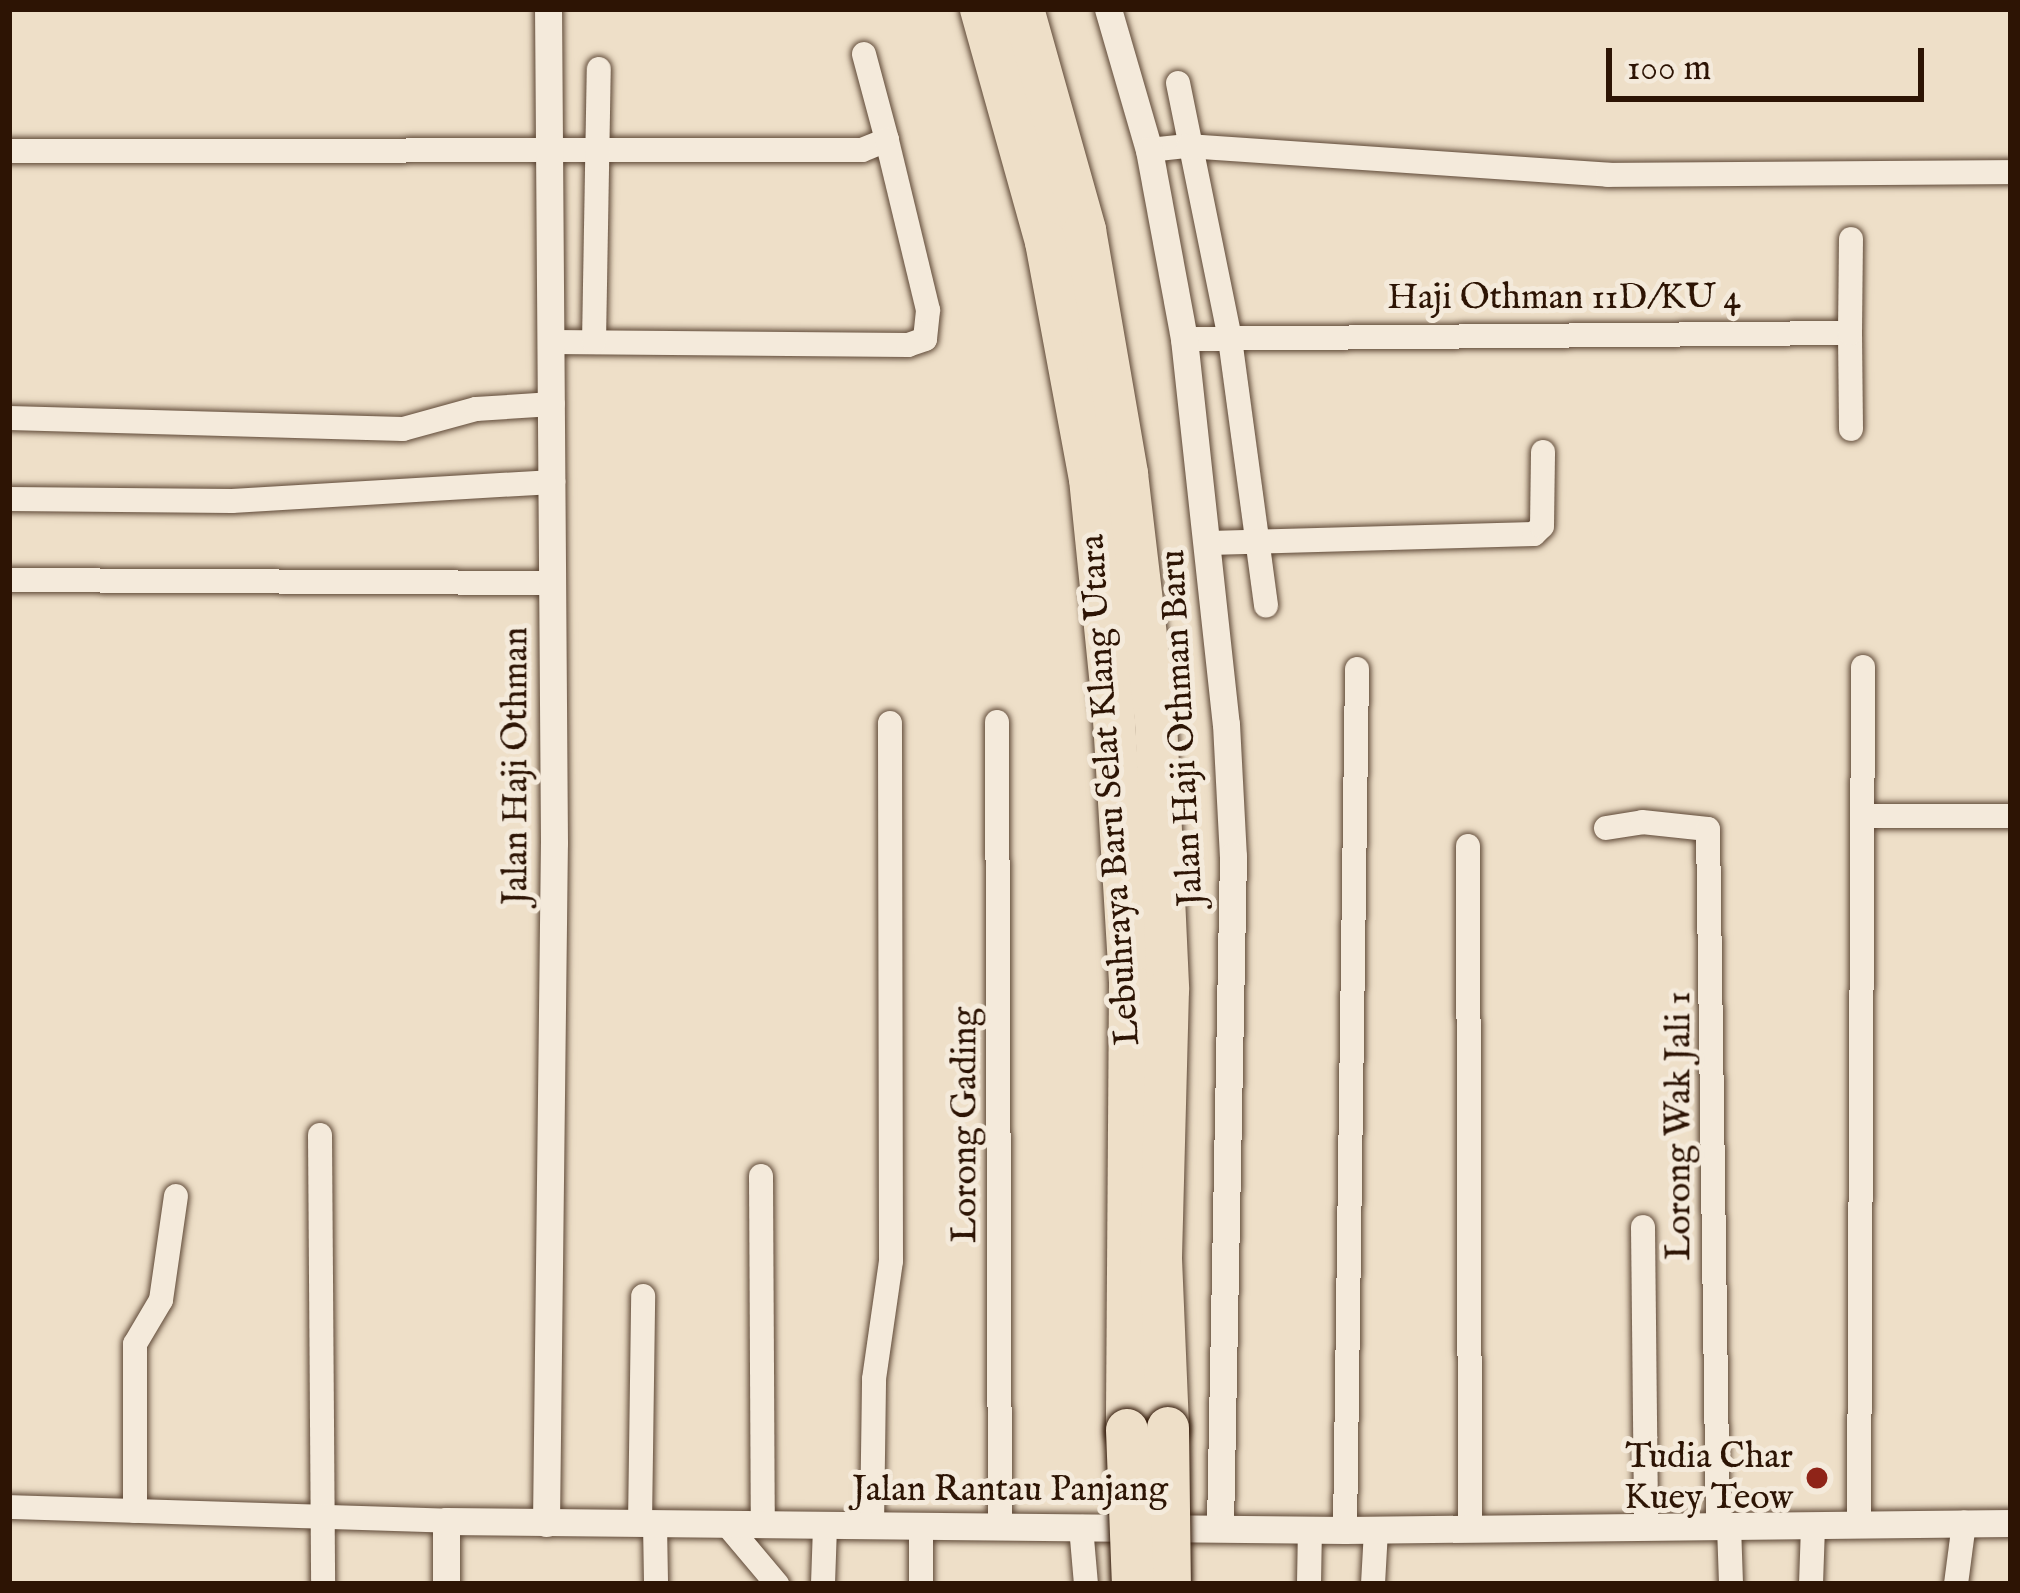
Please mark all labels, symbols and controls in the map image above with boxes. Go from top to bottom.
scale bar [1612,24,1930,98]
text: 100 m [1627,46,1711,92]
street label: Haji Othman 11D/KU 4 [1387,277,1741,321]
street label: Lebuhraya Baru Selat Klang Utara [1072,533,1150,1047]
street label: Jalan Haji Othman Baru [1152,548,1214,908]
street label: Jalan Haji Othman [495,627,539,905]
street label: Lorong Wak Jali 1 [1658,991,1702,1261]
street label: Lorong Gading [944,1007,988,1243]
place label: Tudia Char Kuey Teow [1624,1435,1793,1520]
marker: Tudia Char Kuey Teow [1804,1465,1830,1491]
street label: Jalan Rantau Panjang [852,1469,1168,1513]

